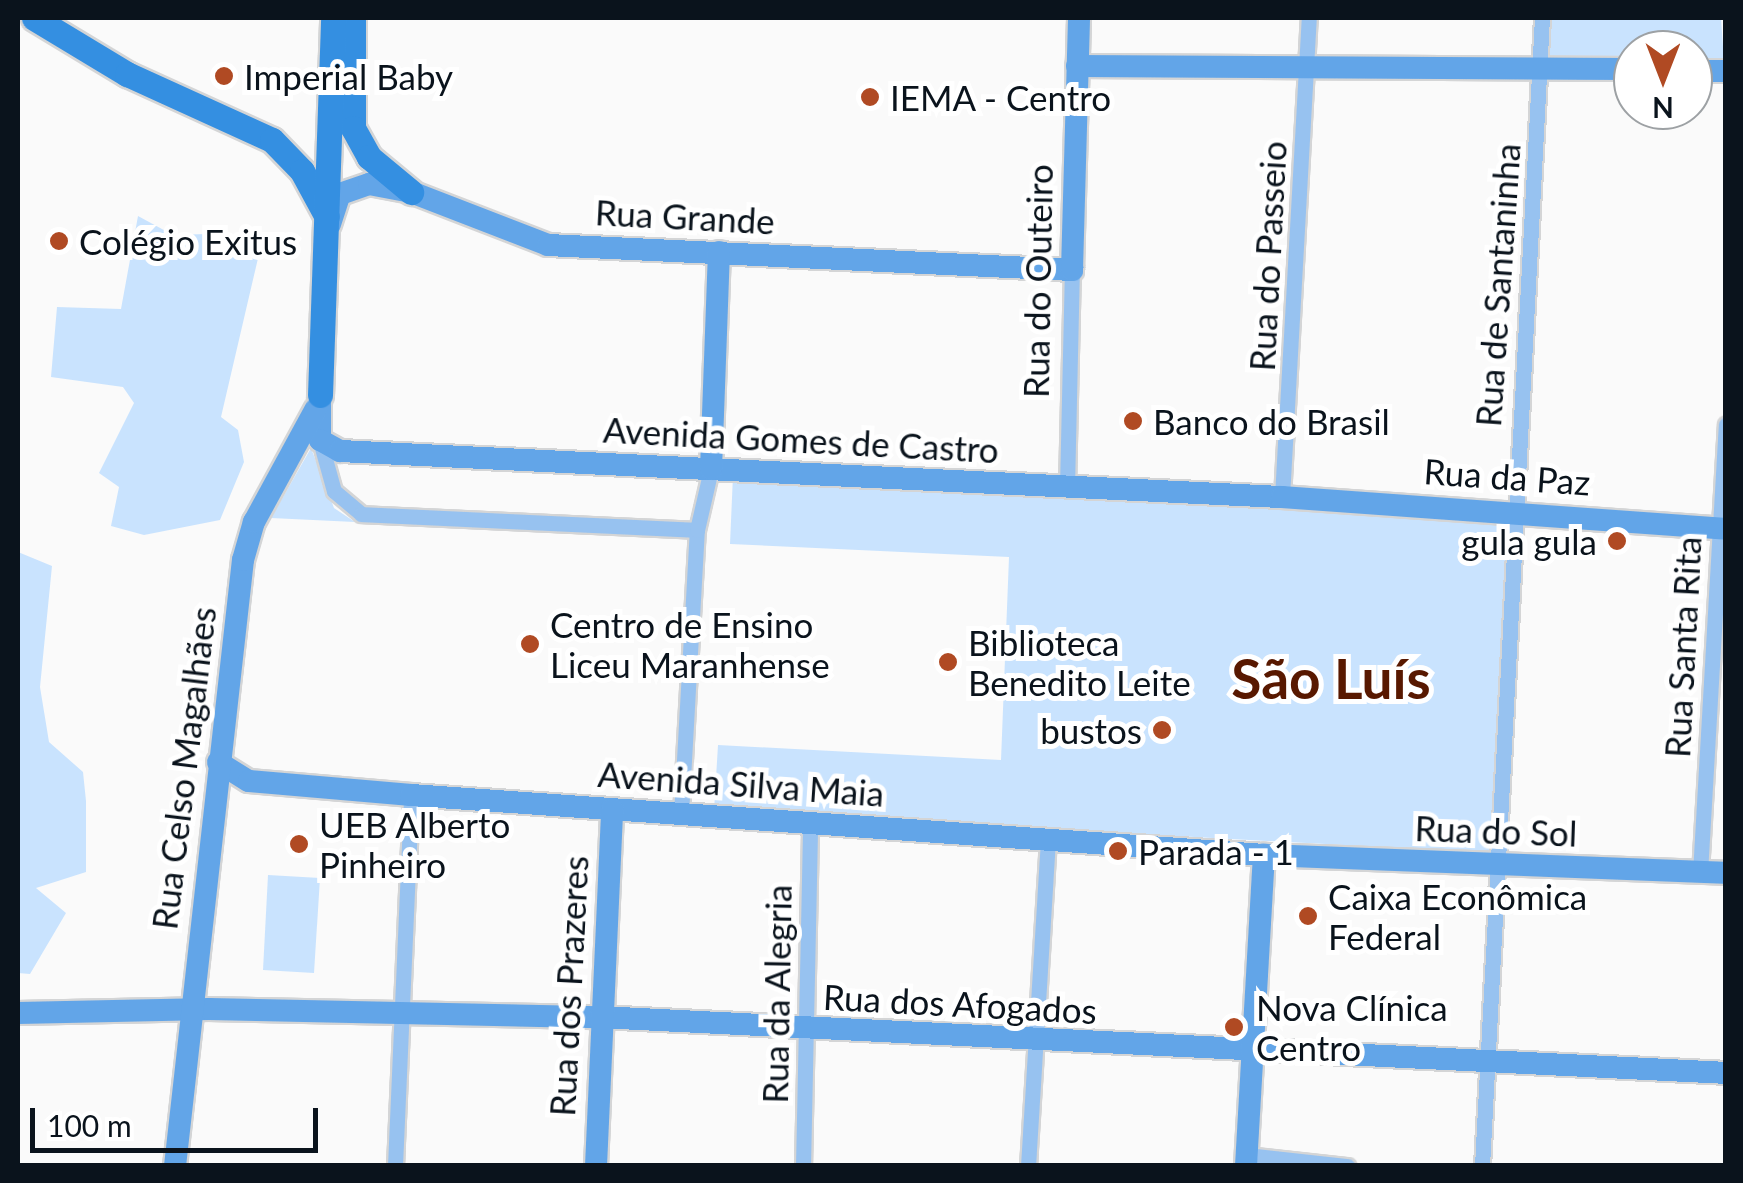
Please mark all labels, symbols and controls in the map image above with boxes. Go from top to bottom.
north arrow [1613,30,1713,130]
place label: Imperial Baby [244,55,453,97]
marker: Imperial Baby [213,65,235,87]
place label: IEMA - Centro [890,76,1112,118]
marker: IEMA - Centro [859,86,881,108]
text: N [1652,91,1674,125]
street label: Rua do Passeio [1240,140,1294,372]
street label: Rua de Santaninha [1466,142,1528,428]
street label: Rua do Outeiro [1014,164,1060,398]
street label: Rua Grande [594,190,776,242]
place label: Colégio Exitus [79,220,297,262]
marker: Colégio Exitus [48,230,70,252]
place label: Banco do Brasil [1153,400,1390,442]
street label: Avenida Gomes de Castro [602,408,1000,470]
marker: Banco do Brasil [1122,410,1144,432]
street label: Rua da Paz [1422,449,1592,503]
place label: gula gula [1461,520,1597,562]
marker: gula gula [1606,530,1628,552]
street label: Rua Santa Rita [1655,535,1709,759]
place label: Centro de Ensino Liceu Maranhense [550,603,830,685]
street label: Rua Celso Magalhães [142,604,224,932]
place label: Biblioteca Benedito Leite [968,621,1191,703]
marker: Centro de Ensino Liceu Maranhense [519,633,541,655]
district label: São Luís [1231,646,1431,712]
marker: Biblioteca Benedito Leite [937,651,959,673]
place label: bustos [1040,709,1142,751]
marker: bustos [1151,719,1173,741]
street label: Avenida Silva Maia [596,752,886,814]
place label: UEB Alberto Pinheiro [319,803,512,885]
street label: Rua do Sol [1414,806,1578,854]
place label: Parada - 1 [1138,830,1294,872]
marker: UEB Alberto Pinheiro [288,833,310,855]
marker: Parada - 1 [1107,840,1129,862]
street label: Rua dos Prazeres [540,855,596,1117]
place label: Caixa Econômica Federal [1328,875,1587,957]
street label: Rua da Alegria [753,884,799,1104]
marker: Caixa Econômica Federal [1297,905,1319,927]
street label: Rua dos Afogados [821,975,1099,1031]
place label: Nova Clínica Centro [1256,986,1448,1068]
marker: Nova Clínica Centro [1221,1014,1247,1040]
scale bar [35,1088,322,1150]
text: 100 m [47,1107,132,1143]

